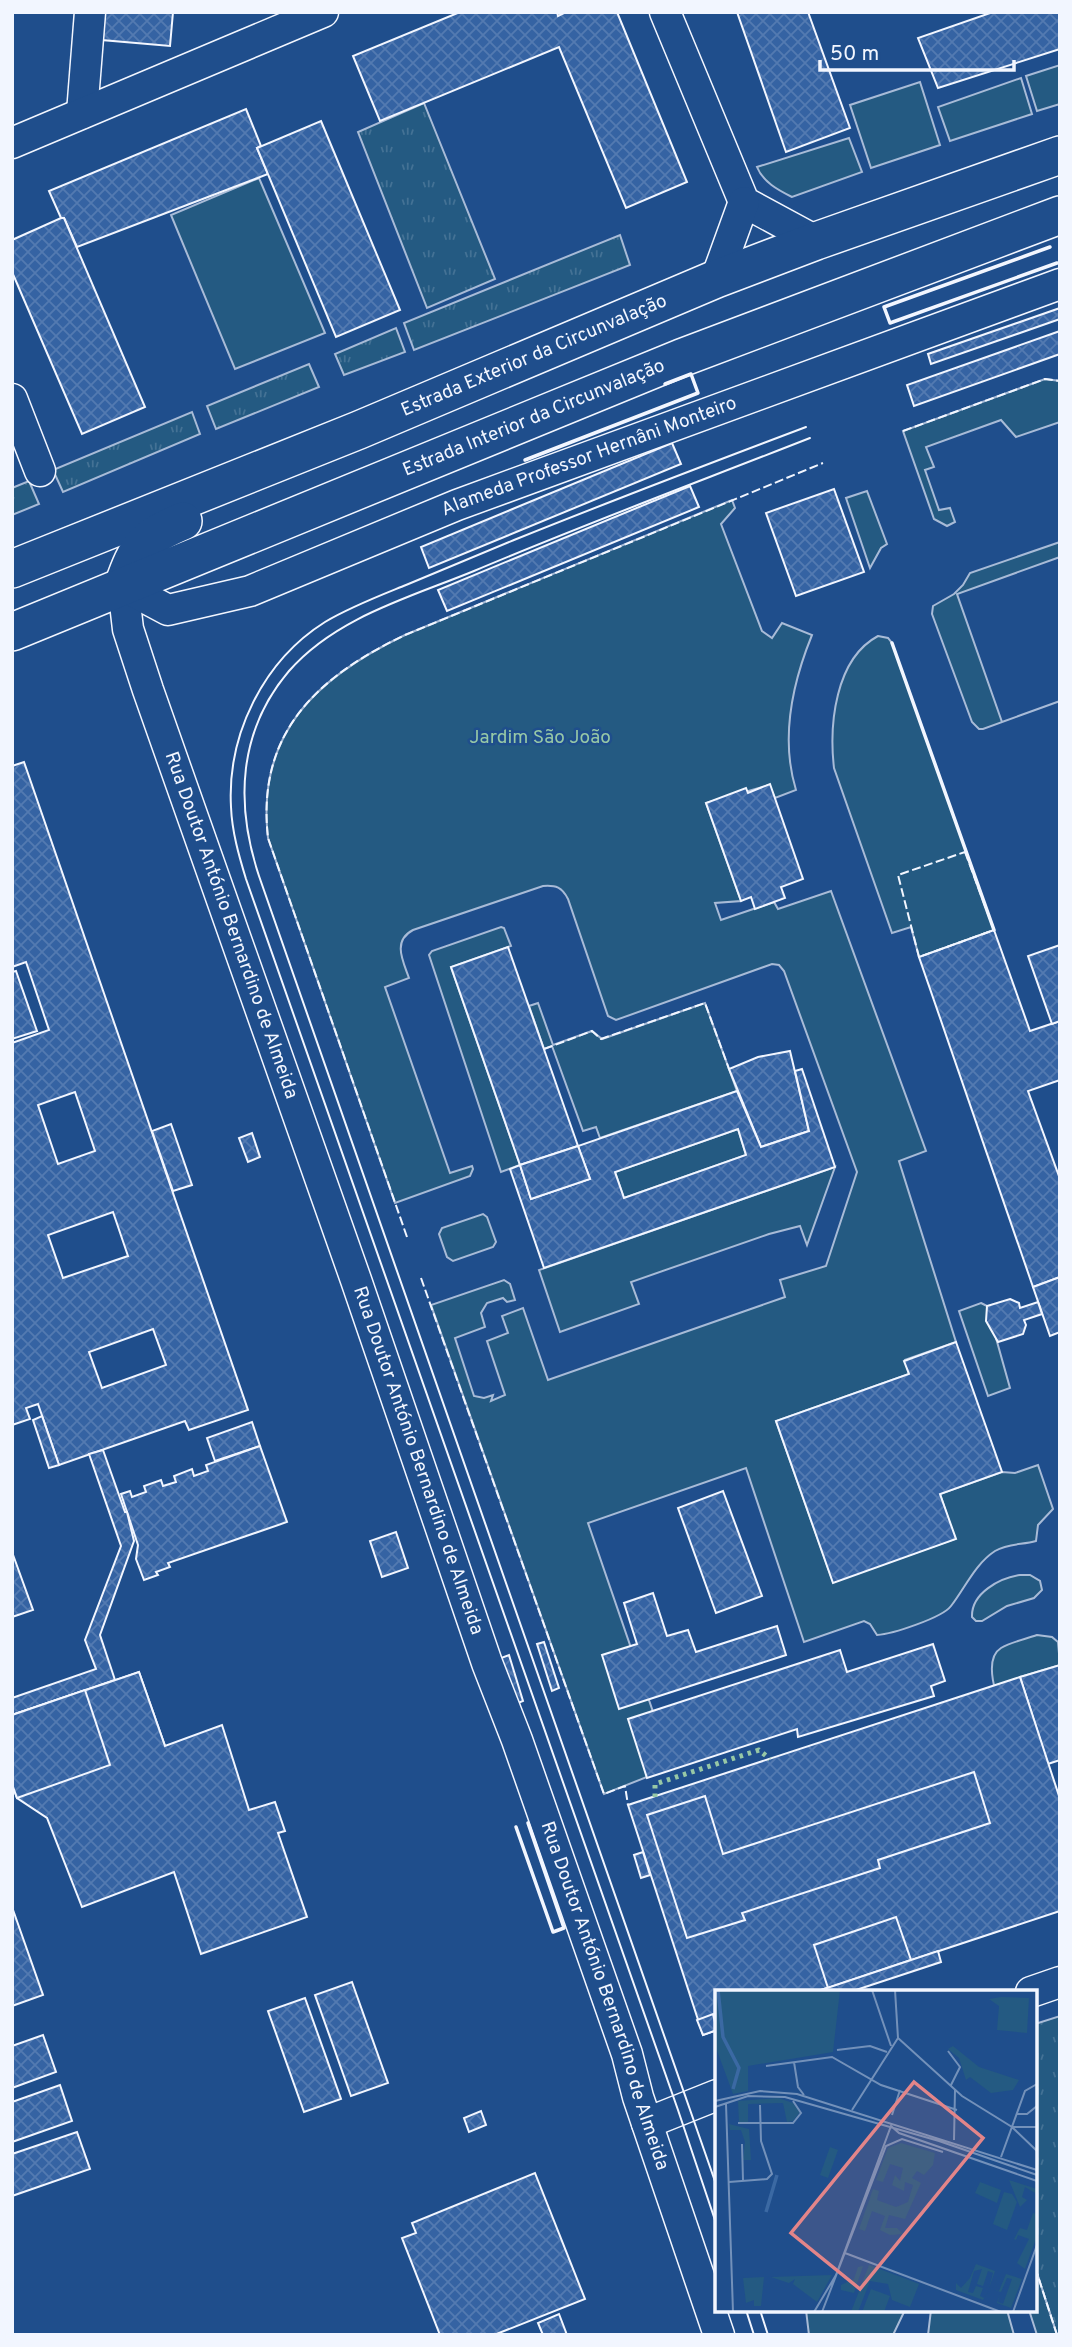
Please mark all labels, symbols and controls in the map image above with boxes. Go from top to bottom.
scale bar [820,28,1014,72]
text: 50 m [830,41,879,68]
street label: Estrada Exterior da Circunvalação [398,289,671,423]
street label: Estrada Interior da Circunvalação [399,354,668,483]
street label: Alameda Professor Hernâni Monteiro [438,391,740,522]
park label: Jardim São João [469,726,611,750]
street label: Rua Doutor António Bernardino de Almeida [159,748,303,1102]
street label: Rua Doutor António Bernardino de Almeida [347,1283,488,1638]
street label: Rua Doutor António Bernardino de Almeida [535,1818,674,2173]
inset map [715,1990,1037,2312]

